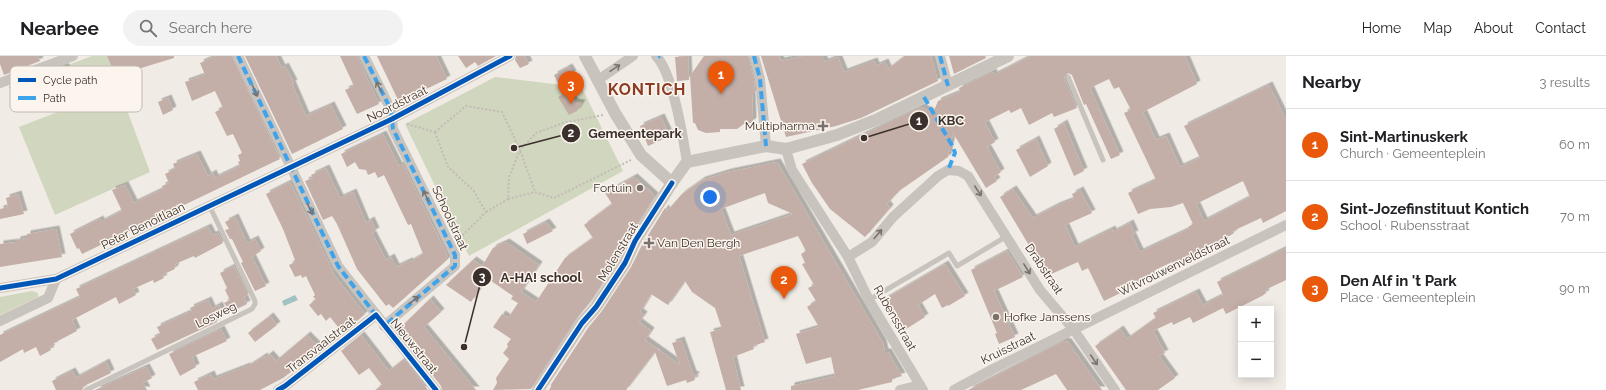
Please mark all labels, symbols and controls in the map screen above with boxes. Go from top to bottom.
search box [123,10,403,46]
text: Nearbee [20,17,99,39]
icon: search [137,17,159,39]
text: Search here [169,19,252,37]
text: Home [1362,20,1401,36]
text: Map [1423,20,1452,36]
text: About [1474,20,1513,36]
text: Contact [1535,20,1586,36]
pin: 1 [708,61,734,94]
one-way arrow [609,64,620,72]
legend [10,66,142,112]
pin: 3 [558,71,584,104]
text: Nearby [1302,72,1361,92]
text: Cycle path [43,74,97,87]
text: 3 results [1540,75,1590,90]
district label: KONTICH [608,80,686,99]
one-way arrow [375,81,382,93]
street label: Noordstraat [364,83,430,125]
one-way arrow [252,85,259,97]
text: Path [43,92,66,105]
callout: KBC [909,108,972,133]
text: KBC [938,113,964,128]
text: 1 [916,114,922,128]
place label: Multipharma [745,119,815,133]
callout: Gemeentepark [561,121,690,146]
marker: Multipharma [818,121,828,131]
text: 2 [568,126,575,140]
text: Gemeentepark [588,126,682,141]
text: Sint-Martinuskerk [1340,128,1468,146]
text: 1 [1312,137,1318,152]
text: 60 m [1559,137,1590,152]
text: Church · Gemeenteplein [1340,146,1486,161]
place label: Fortuin [593,181,632,195]
marker: Fortuin [635,183,645,193]
street label: Schoolstraat [429,184,471,252]
one-way arrow [974,185,982,196]
your location [700,187,720,207]
one-way arrow [422,191,429,203]
street label: Peter Benoitlaan [99,200,187,252]
text: Sint-Jozefinstituut Kontich [1340,200,1529,218]
one-way arrow [307,203,314,215]
text: 2 [1311,209,1319,224]
text: 70 m [1560,209,1590,224]
text: School · Rubensstraat [1340,218,1470,233]
street label: Molenstraat [595,220,641,284]
one-way arrow [874,229,883,240]
street label: Witvrouwenveldstraat [1116,233,1232,299]
place label: Van Den Bergh [657,236,740,250]
marker: Van Den Bergh [644,238,654,248]
street label: Drabstraat [1022,241,1066,297]
one-way arrow [1024,263,1032,275]
callout: A-HA! school [472,265,589,290]
pin: 2 [771,266,797,299]
text: 3 [479,270,486,284]
text: A-HA! school [500,270,582,285]
text: Den Alf in 't Park [1340,272,1457,290]
text: 3 [1311,281,1319,296]
text: 90 m [1559,281,1590,296]
street label: Rubensstraat [871,283,919,353]
text: Place · Gemeenteplein [1340,290,1476,305]
one-way arrow [408,296,419,305]
street label: Losweg [193,299,239,331]
map controls [1238,306,1274,378]
button: + [1238,306,1274,342]
place label: Hofke Janssens [1004,310,1090,324]
marker: Hofke Janssens [991,312,1001,322]
street label: Transvaalstraat [284,314,358,376]
street label: Nieuwstraat [388,316,440,376]
street label: Kruisstraat [979,329,1037,367]
button: − [1238,342,1274,378]
one-way arrow [1091,354,1099,366]

